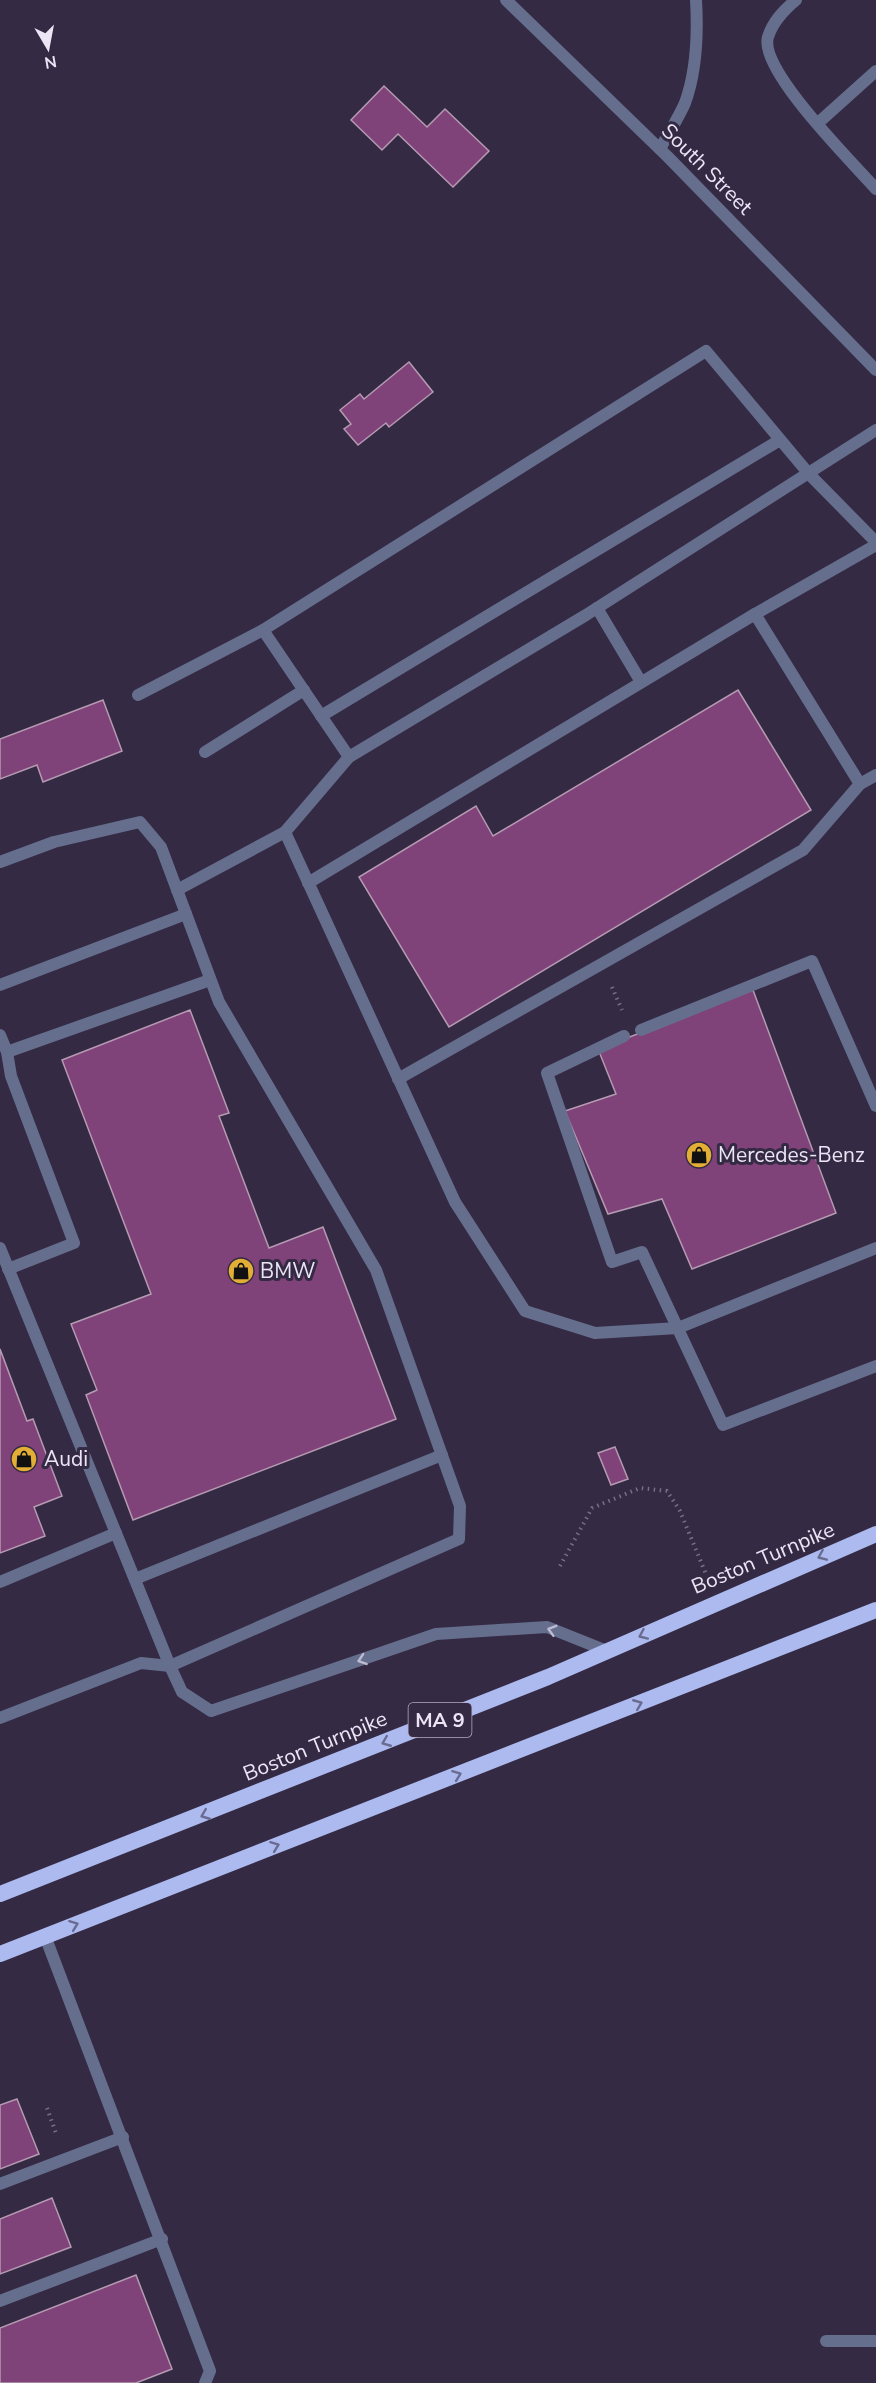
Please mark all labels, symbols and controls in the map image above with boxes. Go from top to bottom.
north arrow [18,18,78,78]
text: N [43,50,58,74]
street label: South Street [655,117,759,221]
shop icon: Mercedes-Benz [684,1140,714,1170]
place label: Mercedes-Benz [718,1141,865,1169]
shop icon: BMW [226,1256,256,1286]
place label: BMW [260,1257,315,1285]
shop icon: Audi [9,1444,39,1474]
place label: Audi [44,1445,88,1473]
street label: Boston Turnpike [687,1515,839,1601]
one-way arrow [817,1549,828,1561]
one-way arrow [547,1625,558,1637]
one-way arrow [639,1627,650,1639]
one-way arrow [357,1652,368,1665]
one-way arrow [633,1698,643,1711]
road number: MA 9 [408,1703,472,1737]
street label: Boston Turnpike [239,1704,391,1788]
one-way arrow [381,1735,392,1747]
one-way arrow [451,1770,462,1782]
one-way arrow [200,1808,211,1820]
one-way arrow [269,1841,280,1853]
one-way arrow [68,1919,79,1932]

